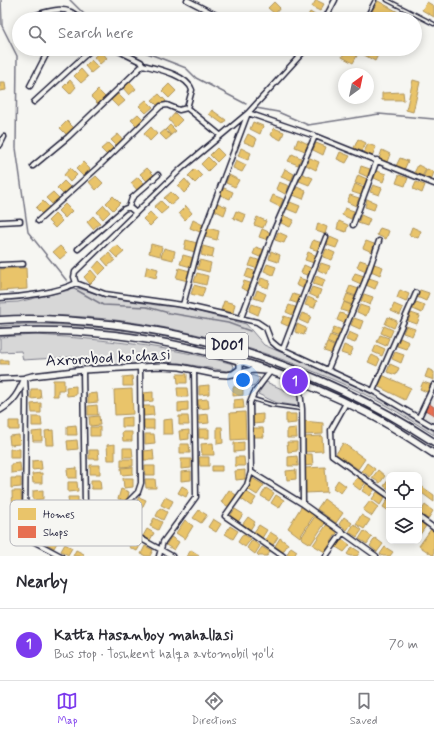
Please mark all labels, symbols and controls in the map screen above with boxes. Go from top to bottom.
search box [12,12,422,56]
icon: search [26,23,48,45]
text: Search here [58,24,134,44]
north arrow [338,68,374,104]
road number: D001 [206,333,248,359]
street label: Axrorobod ko'chasi [45,344,171,372]
pin: 1 [282,366,308,396]
your location [233,370,253,390]
map controls [386,472,422,544]
button: locate [386,472,422,508]
legend [10,500,142,546]
text: Homes [43,508,75,522]
button: layers [386,508,422,544]
text: Shops [43,526,68,540]
text: Nearby [16,571,68,593]
text: Katta Hasanboy mahallasi [54,626,234,646]
text: 1 [26,636,32,653]
text: 70 m [389,636,418,653]
text: Bus stop · Toshkent halqa avtomobil yo'li [54,646,274,663]
tab: Map [56,690,78,728]
tab: Directions [191,690,237,728]
tab: Saved [350,690,377,728]

